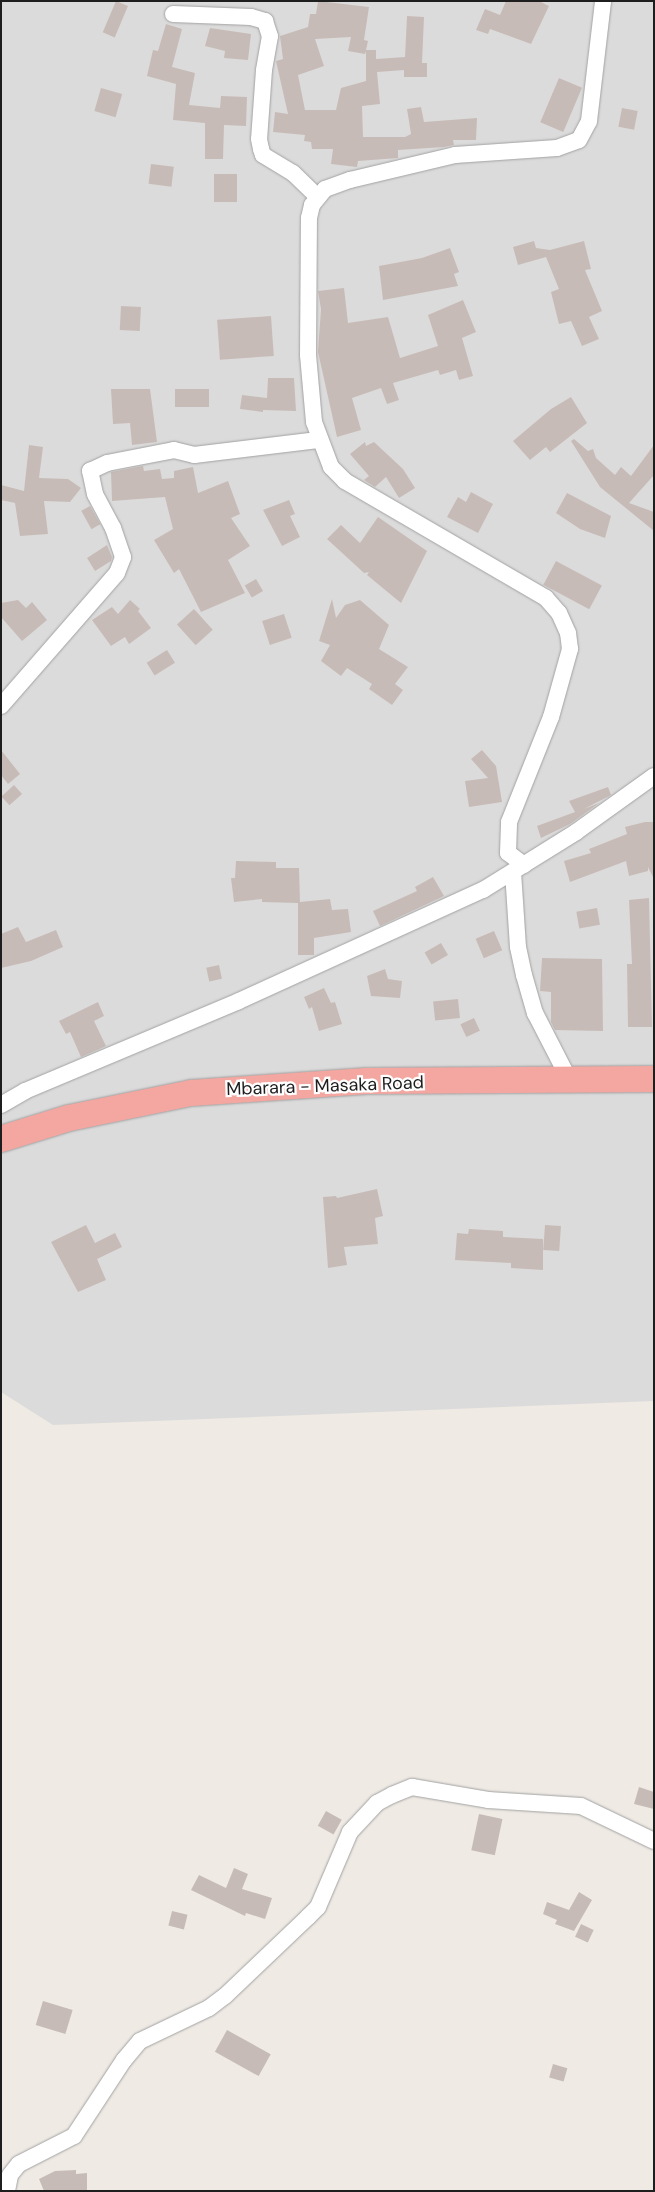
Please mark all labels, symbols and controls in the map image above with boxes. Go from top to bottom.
street label: Mbarara - Masaka Road [226,1072,424,1100]

